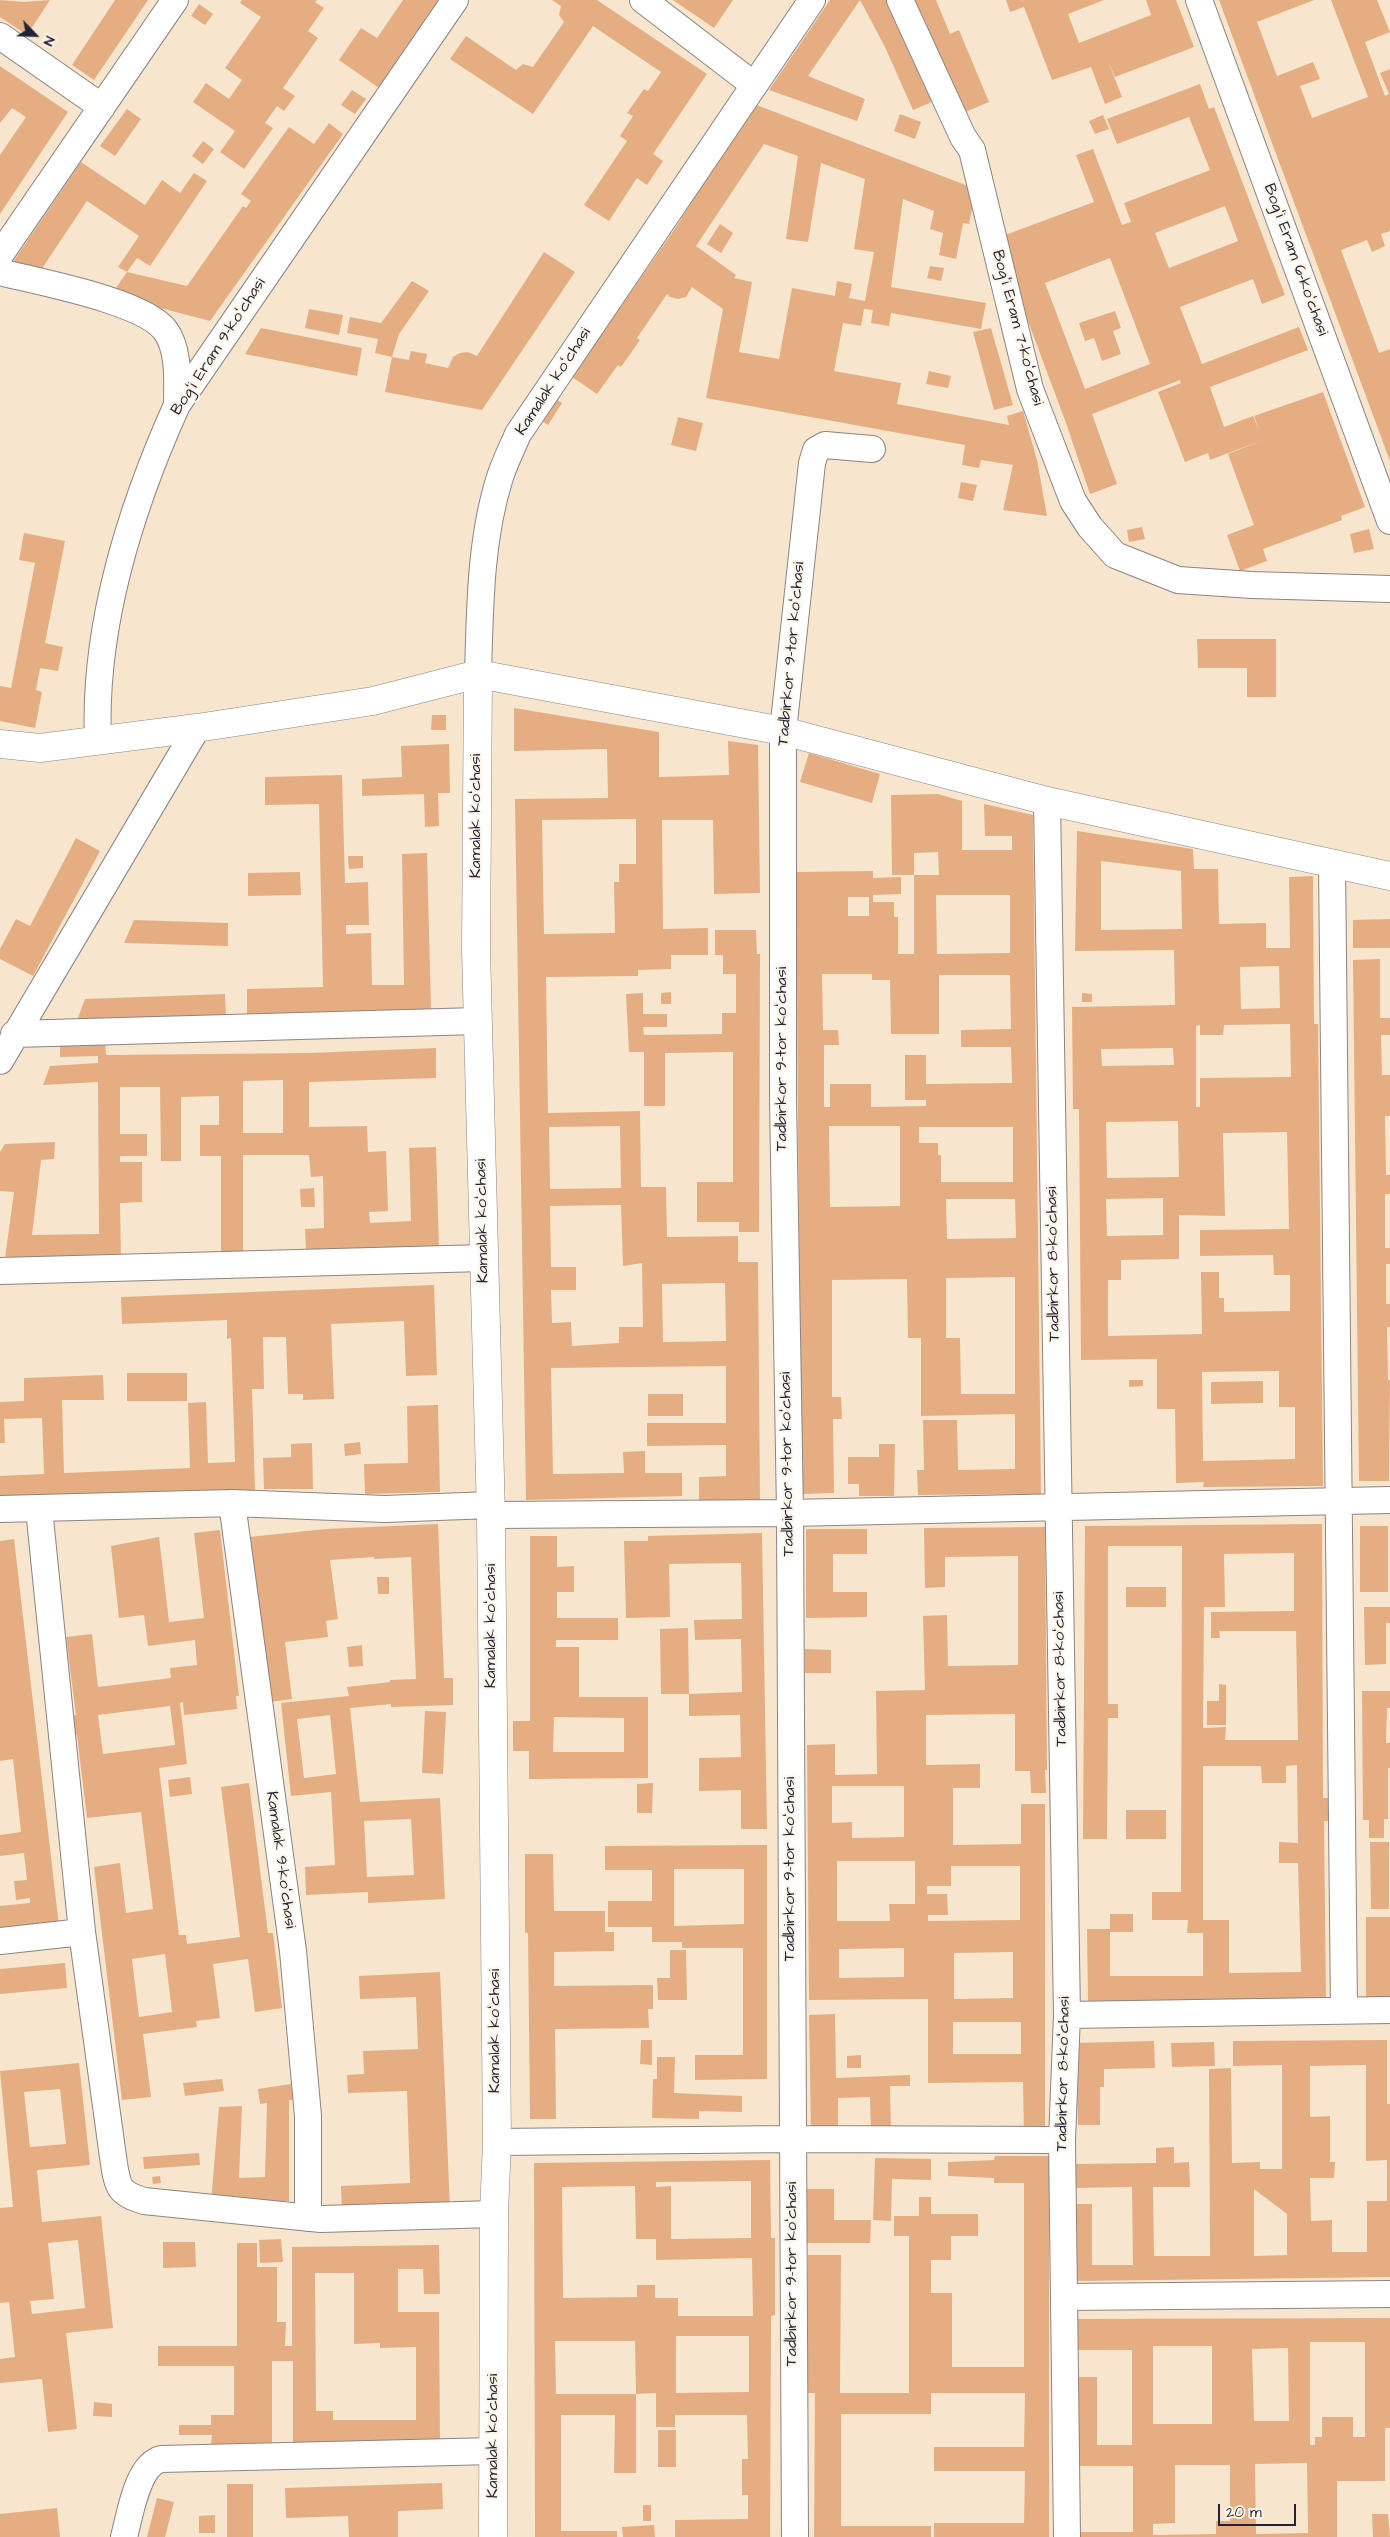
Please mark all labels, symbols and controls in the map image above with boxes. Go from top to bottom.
north arrow [10,10,60,60]
text: N [38,33,60,49]
street label: Bogʻi Eram 6-koʻchasi [1259,181,1331,339]
street label: Bogʻi Eram 7-koʻchasi [987,248,1047,408]
street label: Bogʻi Eram 9-koʻchasi [168,275,270,419]
street label: Kamalak koʻchasi [512,325,596,439]
street label: Tadbirkor 9-tor koʻchasi [774,561,810,747]
street label: Kamalak koʻchasi [467,754,487,878]
street label: Tadbirkor 9-tor koʻchasi [773,967,793,1151]
street label: Kamalak koʻchasi [472,1159,494,1283]
street label: Tadbirkor 8-koʻchasi [1043,1186,1065,1342]
street label: Tadbirkor 9-tor koʻchasi [777,1372,799,1556]
street label: Kamalak koʻchasi [482,1564,502,1688]
street label: Tadbirkor 8-koʻchasi [1050,1591,1072,1747]
street label: Tadbirkor 9-tor koʻchasi [781,1777,801,1961]
street label: Kamalak 9-koʻchasi [261,1790,299,1930]
street label: Kamalak koʻchasi [486,1969,506,2093]
street label: Tadbirkor 8-koʻchasi [1053,1996,1075,2152]
street label: Tadbirkor 9-tor koʻchasi [783,2182,803,2366]
street label: Kamalak koʻchasi [484,2374,504,2498]
scale bar [1220,2494,1298,2526]
text: 20 m [1226,2502,1262,2523]

